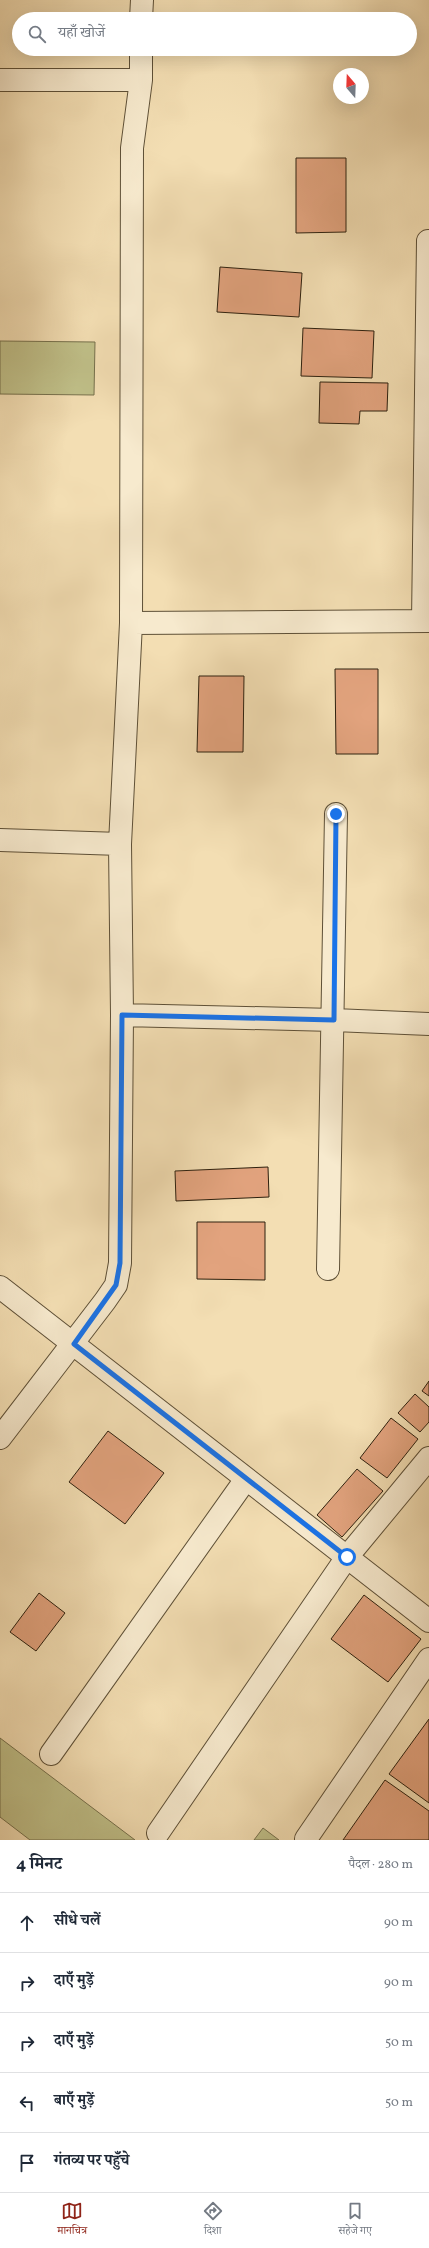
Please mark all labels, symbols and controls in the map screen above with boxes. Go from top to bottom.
search box [12,12,417,56]
icon: search [26,23,48,45]
text: यहाँ खोजें [58,23,105,44]
north arrow [333,68,369,104]
route end [327,805,345,823]
route start [338,1548,356,1566]
text: 4 मिनट [16,1853,62,1876]
text: पैदल · 280 m [348,1856,413,1874]
text: सीधे चलें [54,1911,101,1932]
icon: ahead [16,1912,38,1934]
text: 90 m [384,1914,413,1932]
text: दाएँ मुड़ें [54,1971,94,1992]
icon: right [16,1972,38,1994]
text: 90 m [384,1974,413,1992]
text: दाएँ मुड़ें [54,2031,94,2052]
icon: right [16,2032,38,2054]
text: 50 m [385,2034,413,2052]
text: बाएँ मुड़ें [54,2091,94,2112]
icon: left [16,2092,38,2114]
text: 50 m [385,2094,413,2112]
text: गंतव्य पर पहुँचे [54,2151,129,2172]
icon: arrive [16,2152,38,2174]
tab: मानचित्र [57,2200,87,2241]
tab: दिशा [202,2200,224,2241]
tab: सहेजे गए [338,2200,372,2241]

